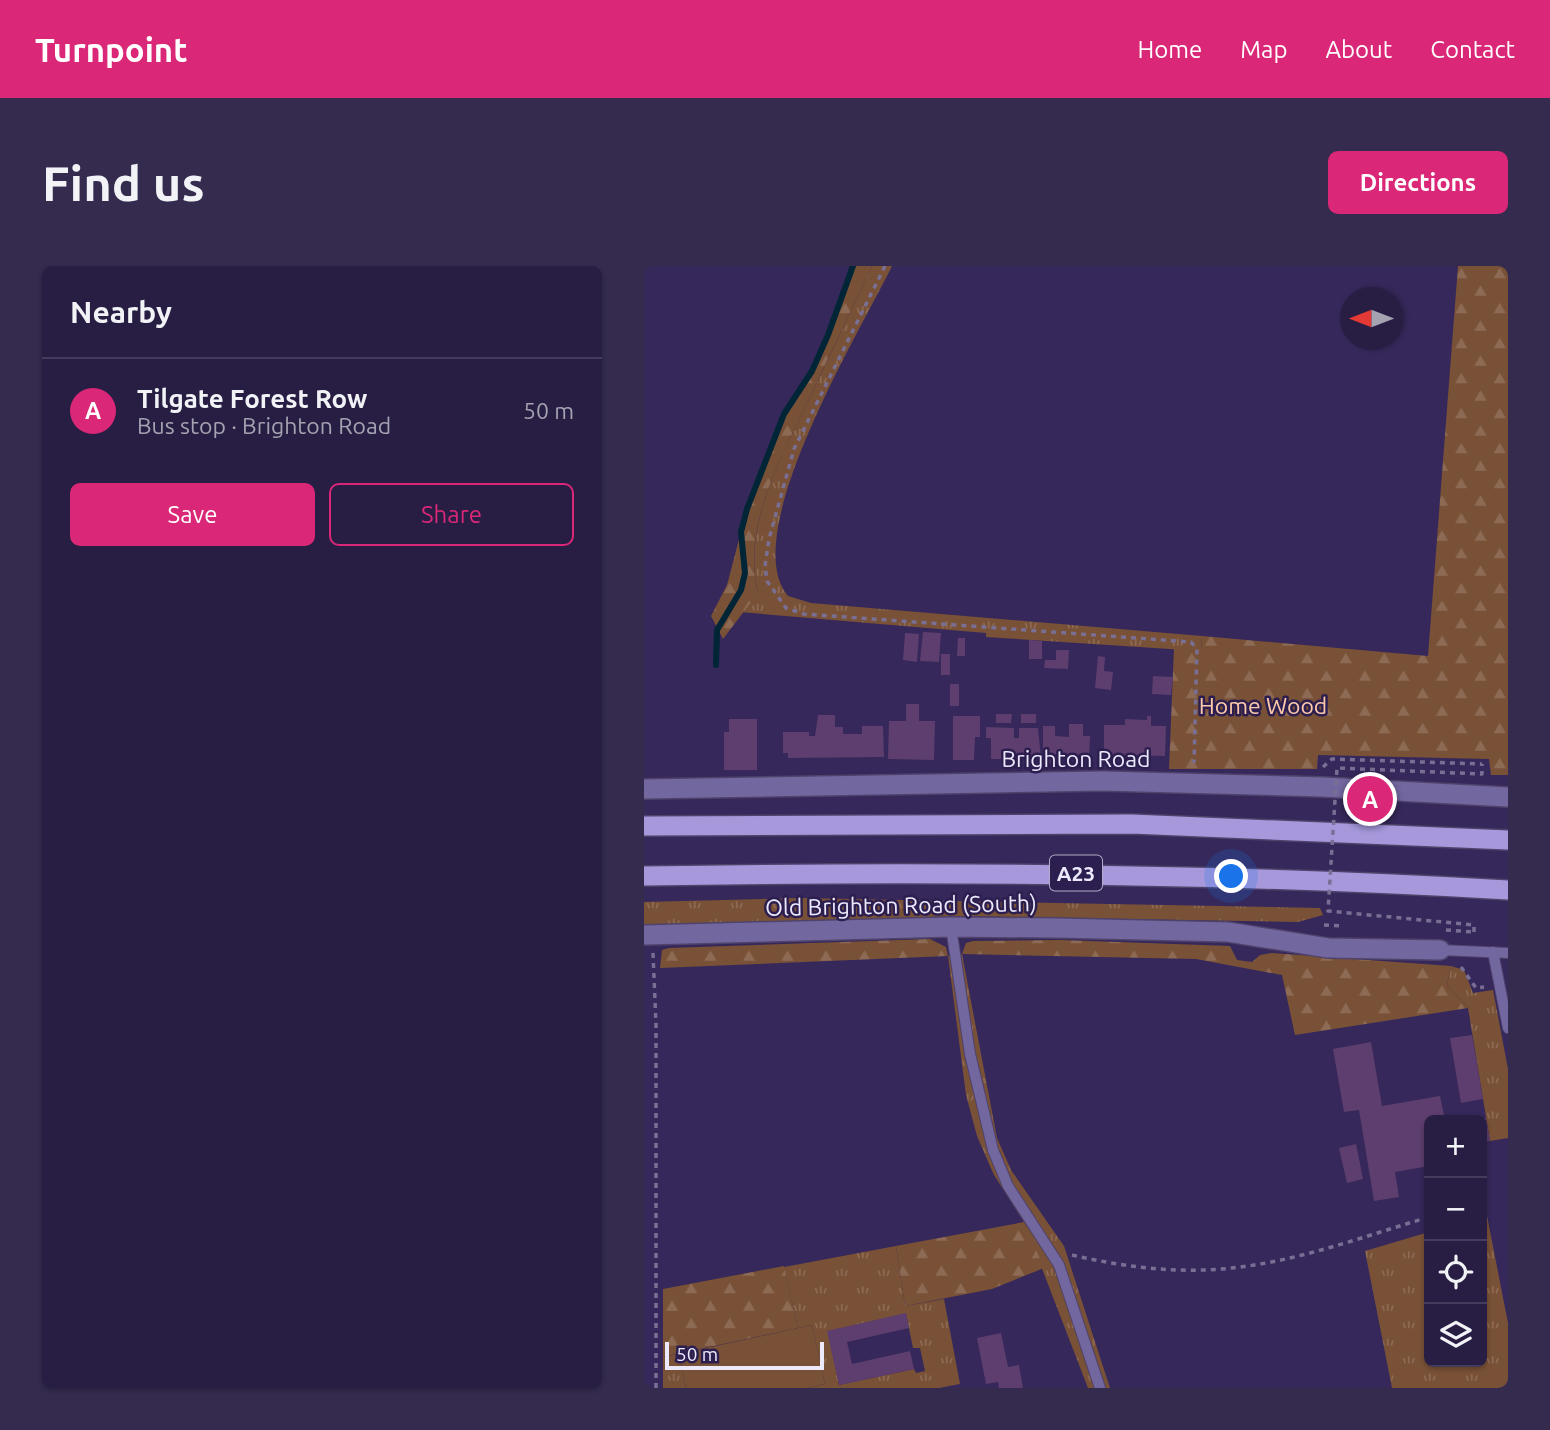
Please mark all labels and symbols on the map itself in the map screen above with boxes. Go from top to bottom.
north arrow [1340,287,1403,350]
park label: Home Wood [1199,693,1327,718]
street label: Brighton Road [1001,746,1151,771]
pin: A [1347,773,1393,825]
road number: A23 [1050,856,1102,890]
your location [1214,859,1248,893]
street label: Old Brighton Road (South) [765,890,1037,921]
scale bar [665,1339,824,1371]

